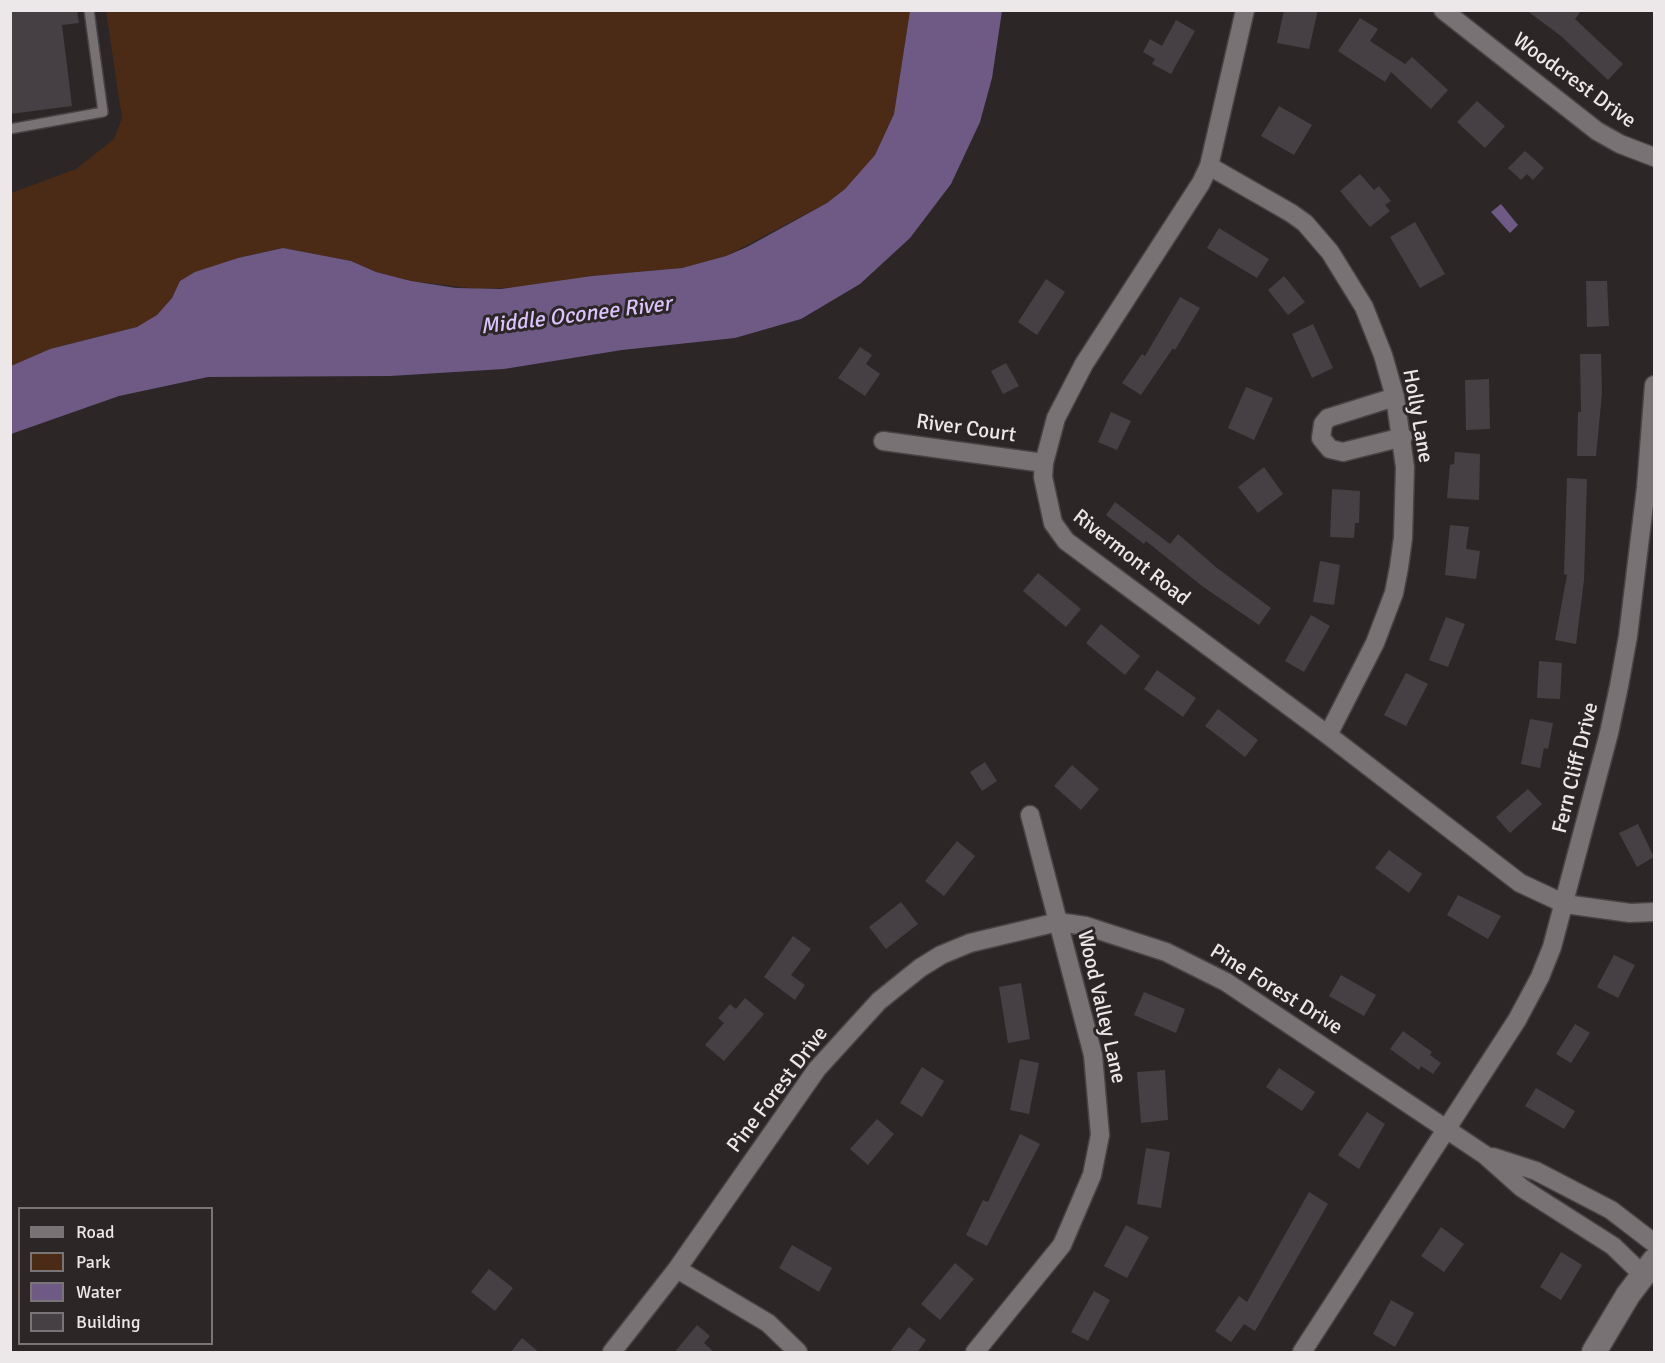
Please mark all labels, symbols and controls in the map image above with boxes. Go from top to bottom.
street label: Woodcrest Drive [1508,28,1640,134]
water label: Middle Oconee River [479,291,673,341]
street label: Holly Lane [1396,367,1438,465]
street label: River Court [914,410,1018,448]
street label: Rivermont Road [1067,504,1195,612]
street label: Fern Cliff Drive [1548,700,1604,836]
street label: Wood Valley Lane [1071,928,1131,1086]
street label: Pine Forest Drive [1205,939,1347,1041]
street label: Pine Forest Drive [722,1022,834,1158]
legend [18,1207,213,1345]
text: Road [76,1221,115,1243]
text: Park [76,1251,111,1273]
text: Water [76,1281,121,1303]
text: Building [76,1311,140,1333]

